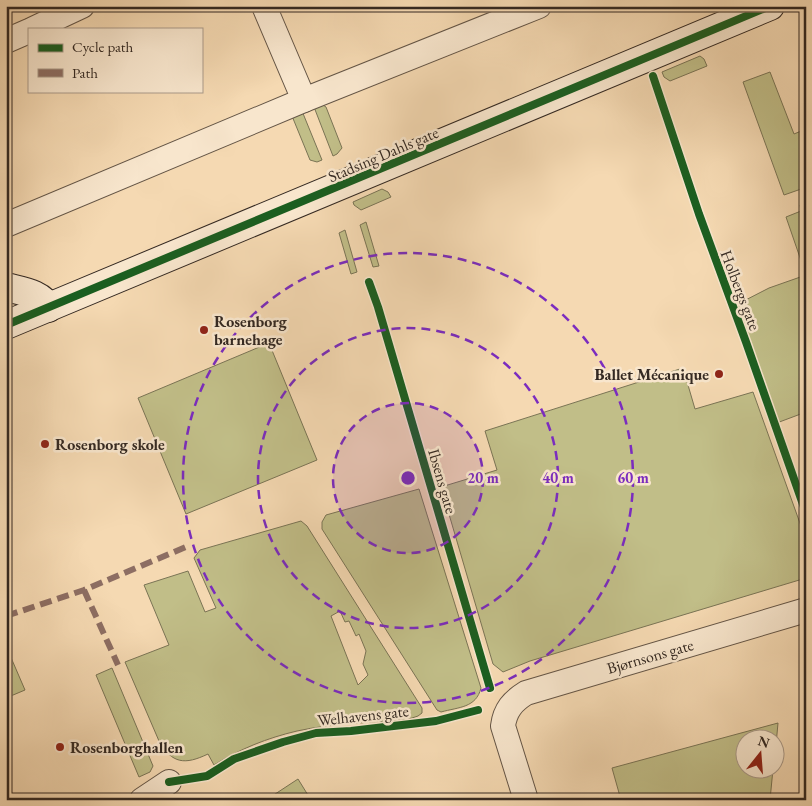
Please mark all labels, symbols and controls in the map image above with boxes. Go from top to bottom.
legend [28,28,202,92]
text: Cycle path [72,37,134,56]
text: Path [72,63,98,82]
street label: Stadsing Dahls gate [325,122,442,187]
street label: Holbergs gate [716,247,765,333]
place label: Rosenborg barnehage [214,311,288,350]
marker: Rosenborg barnehage [198,324,210,336]
place label: Ballet Mécanique [594,364,709,385]
marker: Ballet Mécanique [713,368,725,380]
place label: Rosenborg skole [55,434,165,455]
marker: Rosenborg skole [39,438,51,450]
street label: Ibsens gate [423,446,462,516]
text: 20 m [467,468,499,487]
text: 40 m [542,468,574,487]
text: 60 m [617,468,649,487]
centre of rings [399,469,417,487]
street label: Bjørnsons gate [604,634,696,679]
street label: Welhavens gate [316,700,410,731]
north arrow [734,728,784,778]
text: N [756,731,772,752]
place label: Rosenborghallen [70,737,183,758]
marker: Rosenborghallen [54,741,66,753]

